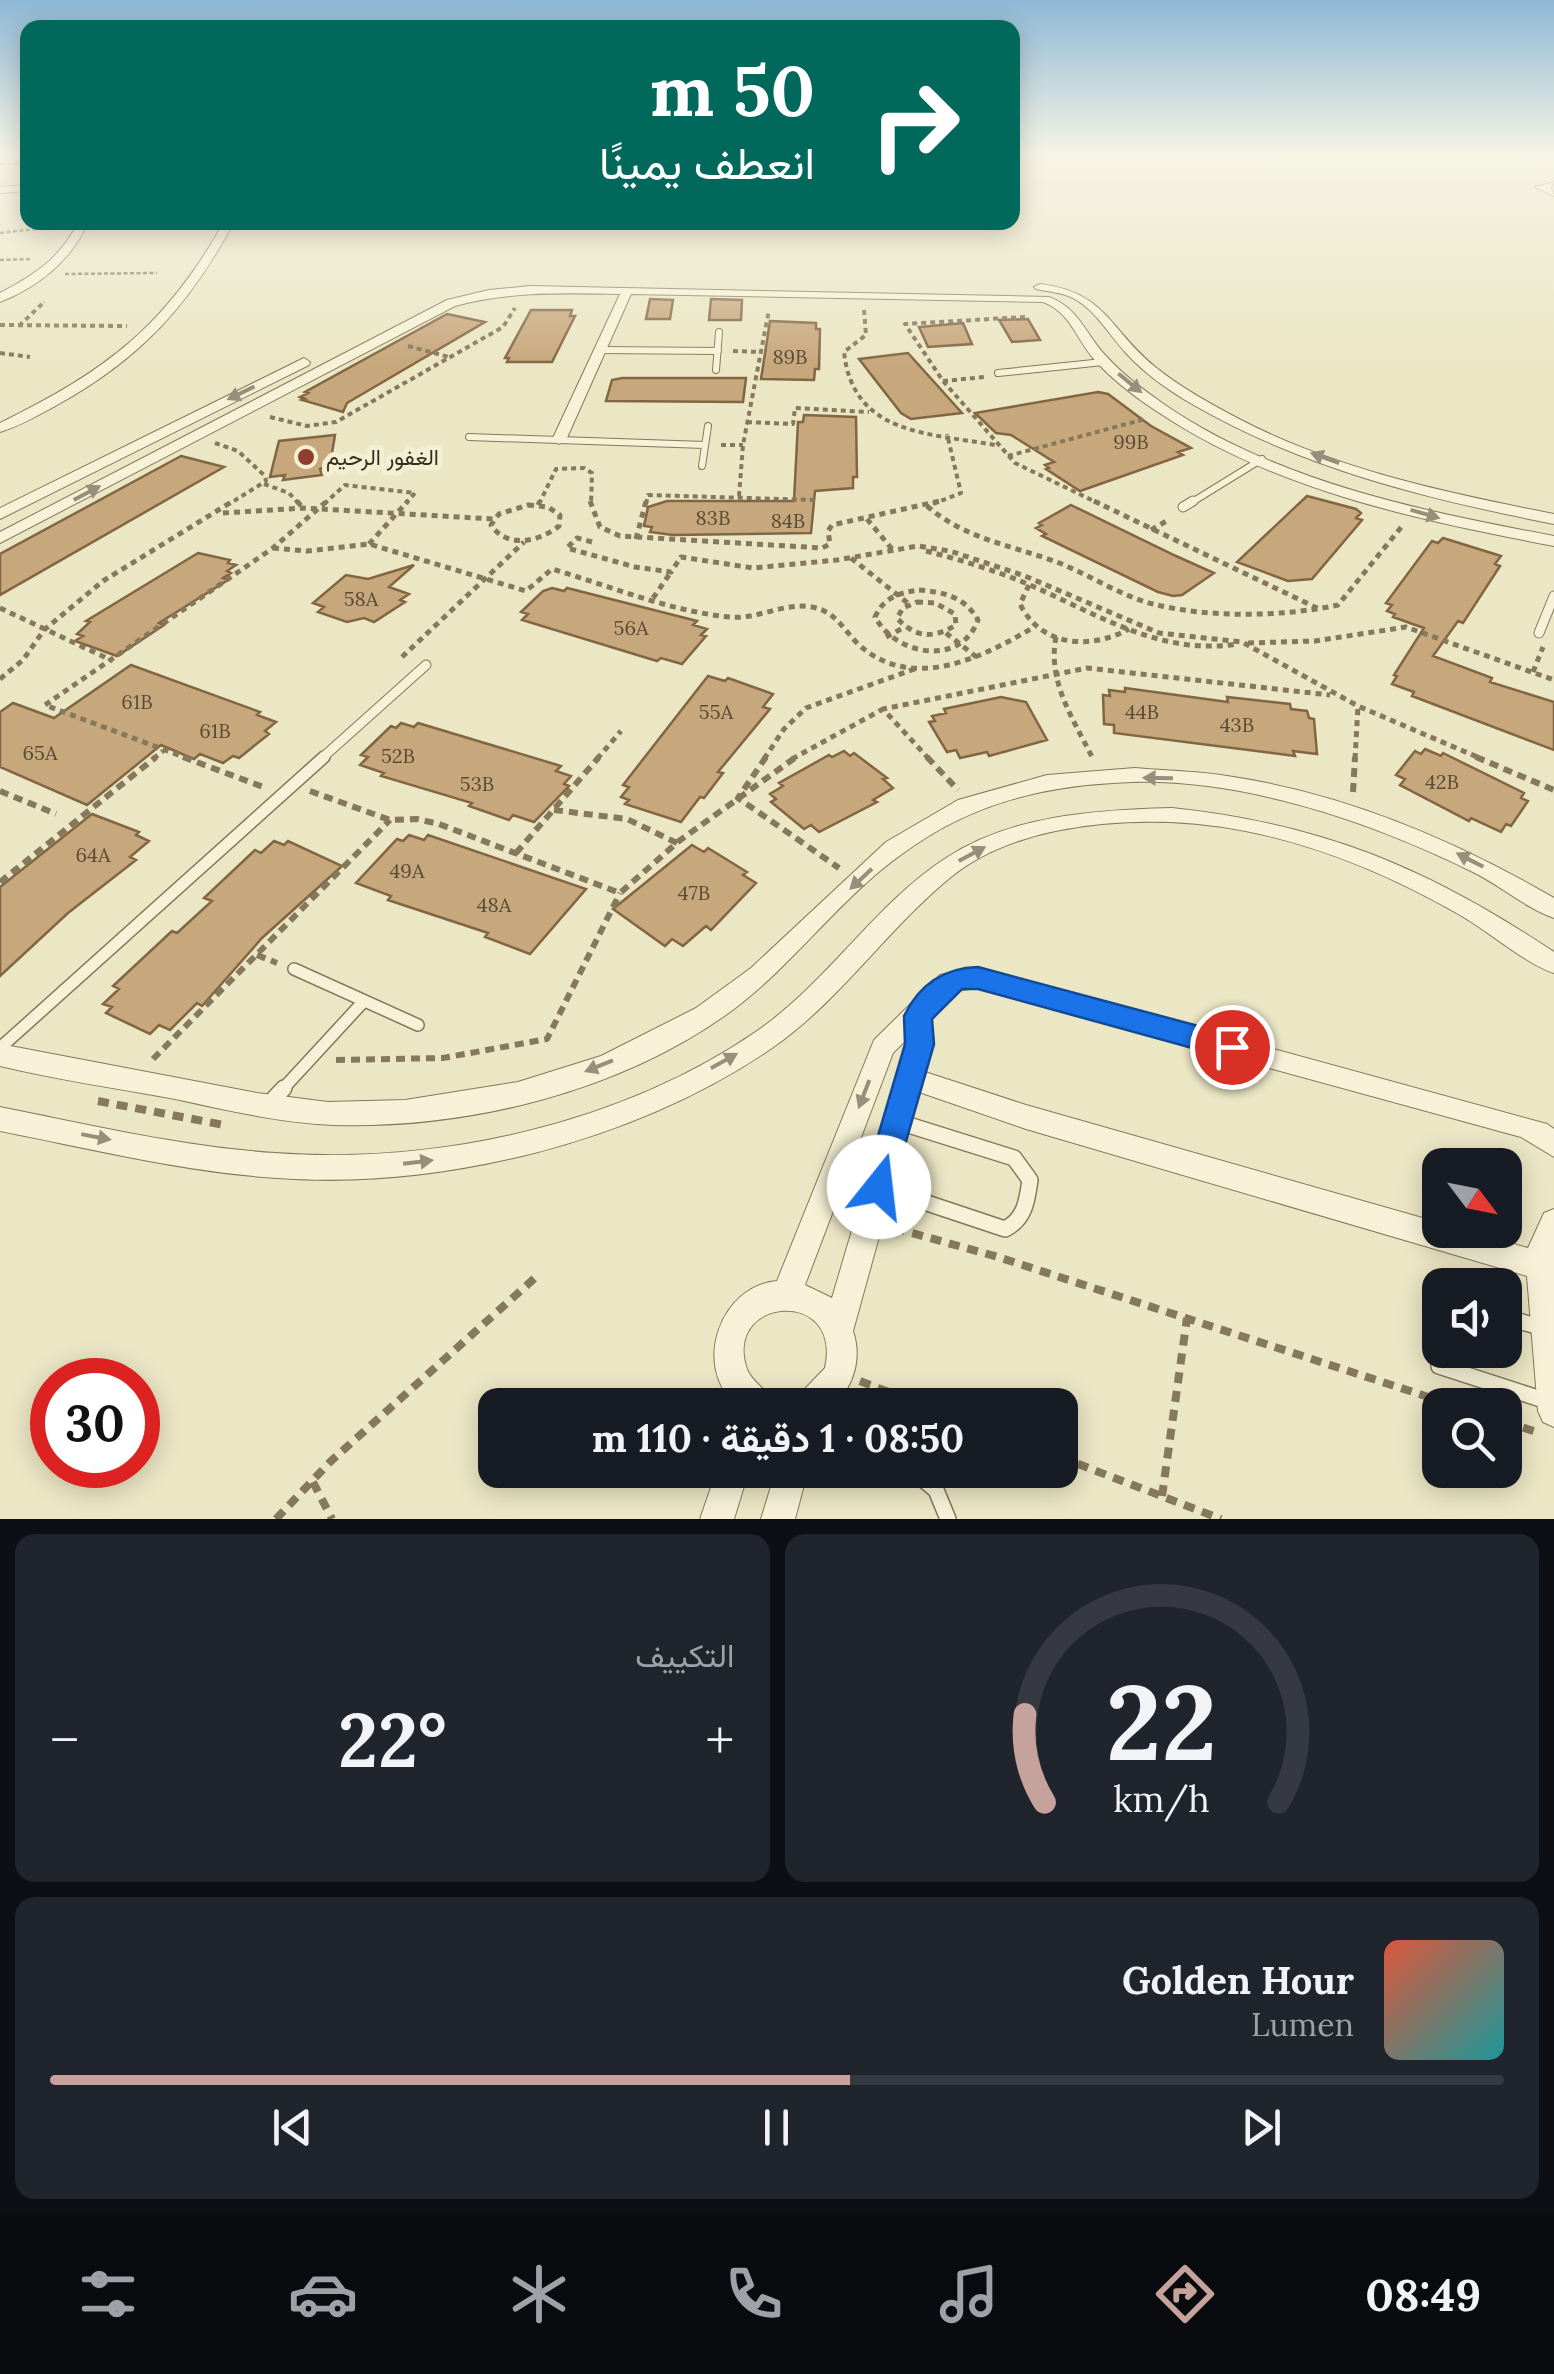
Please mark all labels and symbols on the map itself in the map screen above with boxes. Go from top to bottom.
house number: 89B [772,344,808,369]
one-way arrow [1117,372,1143,393]
one-way arrow [226,385,255,402]
house number: 99B [1113,429,1149,454]
place label: الغفور الرحيم [326,443,439,472]
marker: الغفور الرحيم [295,446,317,468]
one-way arrow [1310,450,1340,465]
one-way arrow [72,484,101,501]
house number: 83B [696,505,730,530]
one-way arrow [1410,507,1441,522]
house number: 84B [771,508,805,533]
house number: 58A [344,586,379,611]
house number: 56A [614,615,649,640]
house number: 61B [121,689,153,714]
house number: 55A [699,699,734,724]
house number: 44B [1125,699,1159,724]
house number: 43B [1220,712,1254,737]
house number: 61B [199,718,231,743]
house number: 65A [23,740,58,765]
house number: 52B [381,743,415,768]
one-way arrow [1142,769,1174,785]
house number: 42B [1425,769,1459,794]
house number: 53B [460,771,494,796]
house number: 64A [76,842,111,867]
one-way arrow [958,846,987,863]
one-way arrow [1455,851,1484,868]
house number: 49A [390,858,425,883]
one-way arrow [849,867,873,890]
house number: 47B [678,880,710,905]
house number: 48A [477,892,512,917]
pin [1190,1005,1275,1090]
one-way arrow [710,1053,739,1070]
one-way arrow [584,1059,614,1075]
one-way arrow [856,1079,871,1109]
one-way arrow [81,1129,112,1145]
position arrow [827,1135,931,1239]
north arrow [1422,1148,1522,1248]
one-way arrow [403,1154,434,1170]
speed limit sign: 30 [30,1358,160,1488]

